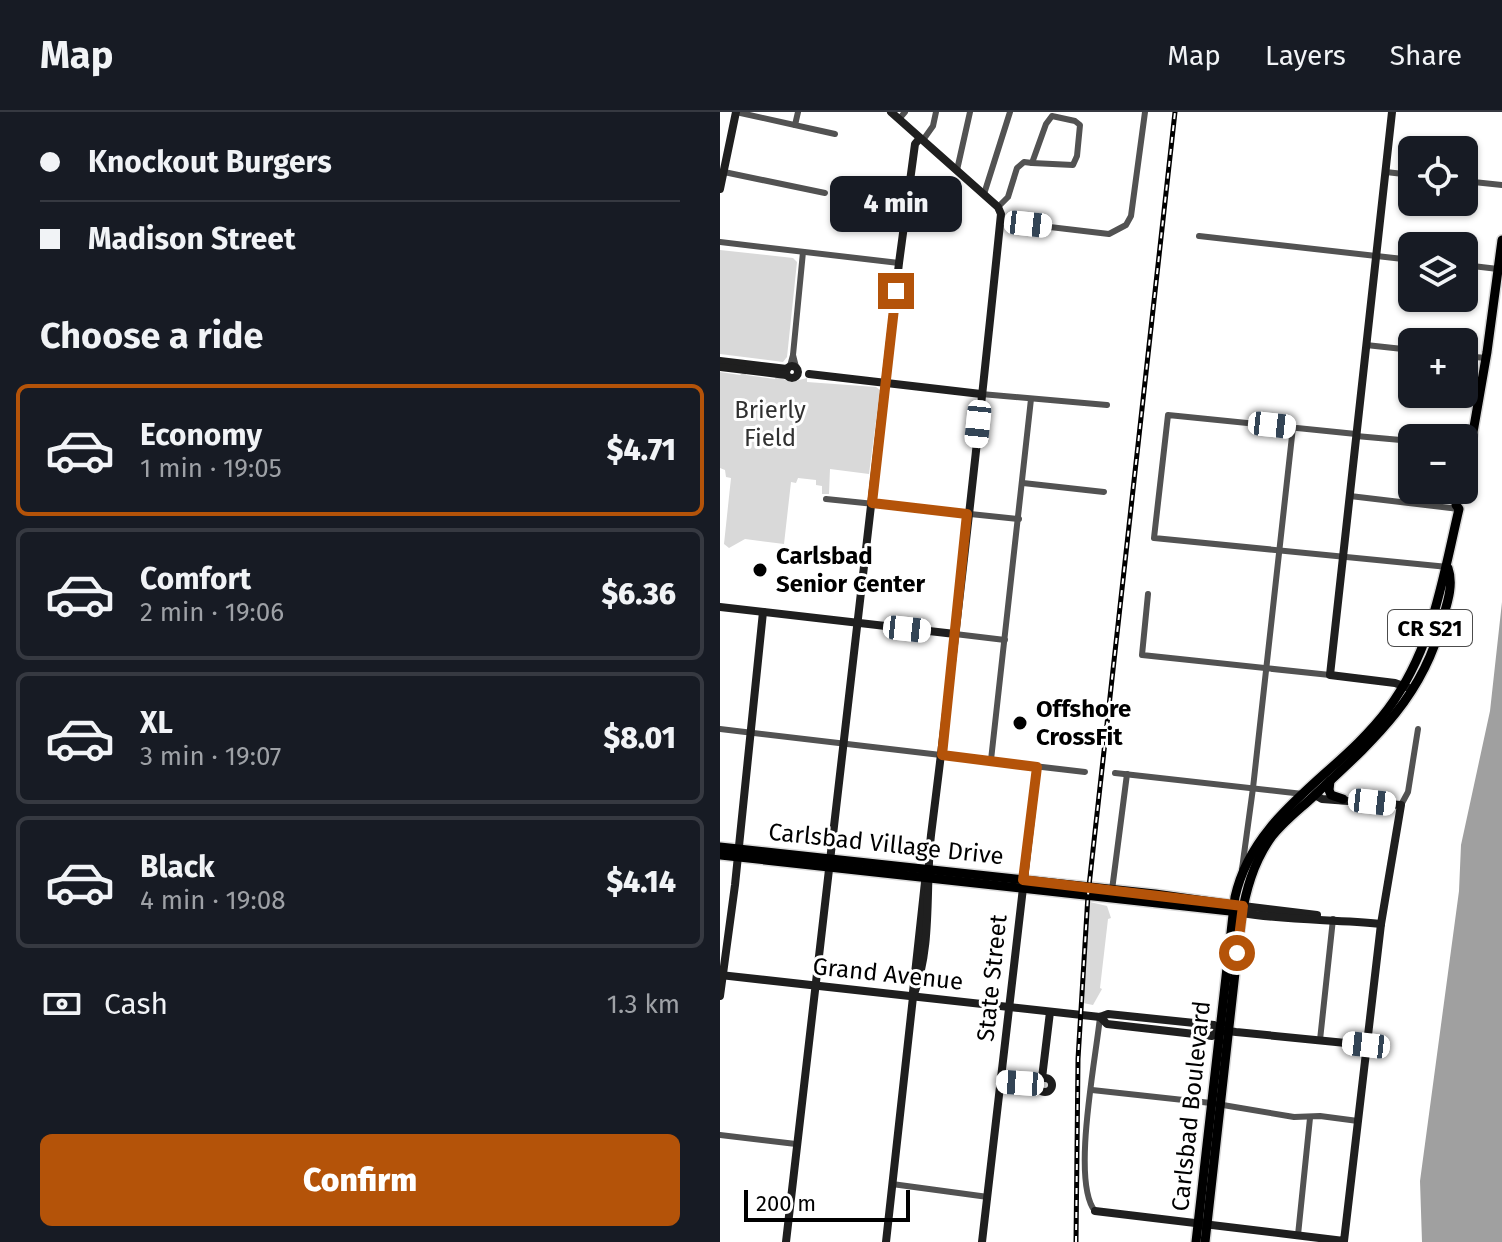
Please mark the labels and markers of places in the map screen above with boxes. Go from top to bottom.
place label: Carlsbad Senior Center [776,542,925,598]
marker: Carlsbad Senior Center [751,561,769,579]
place label: Offshore CrossFit [1036,695,1131,751]
marker: Offshore CrossFit [1011,714,1029,732]

